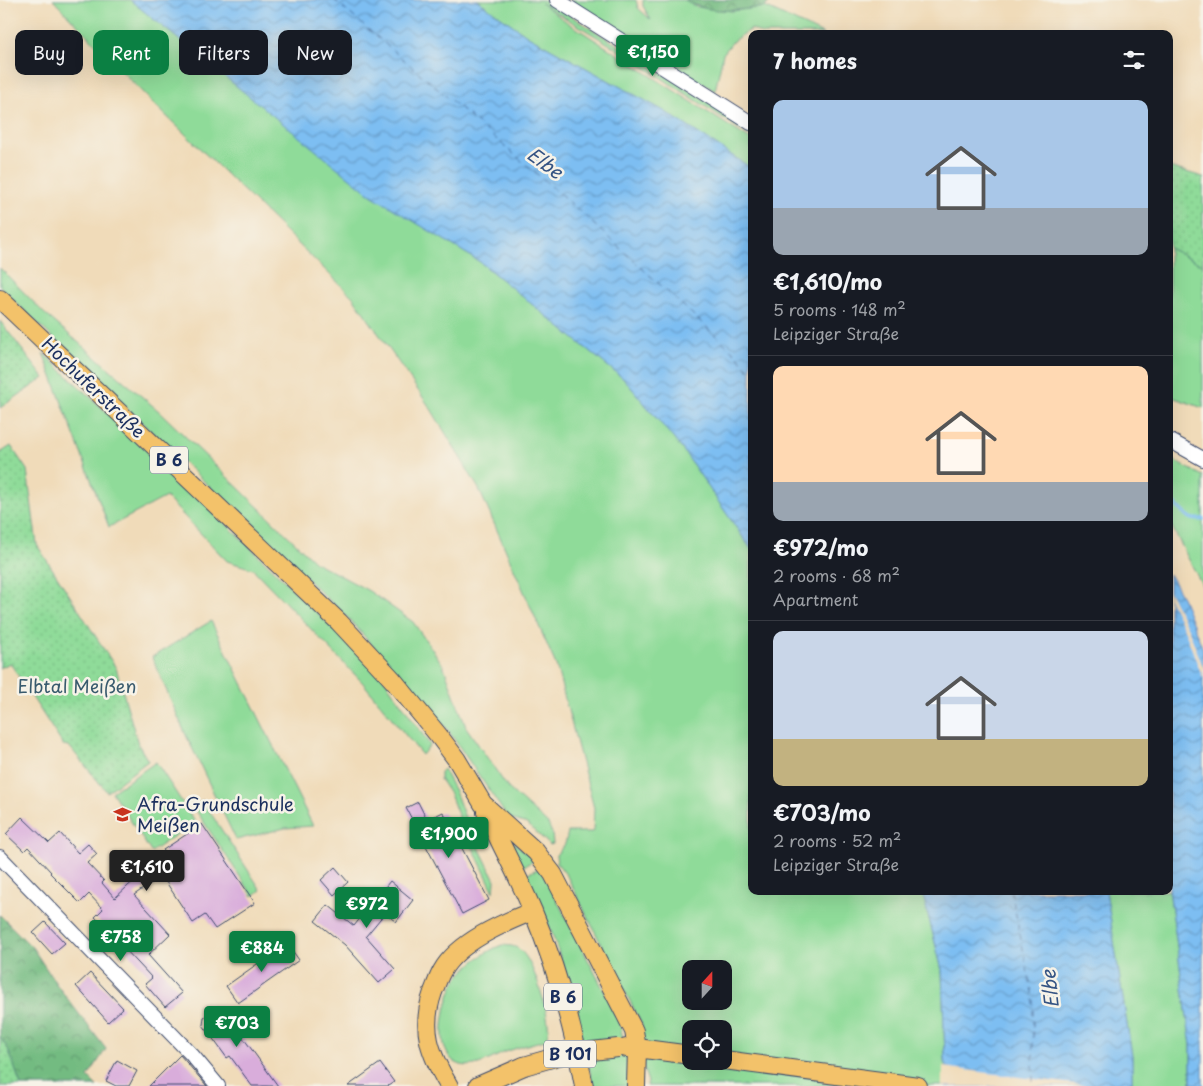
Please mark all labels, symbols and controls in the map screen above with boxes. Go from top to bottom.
chip: Buy [15,30,83,75]
chip: Rent [93,30,169,75]
chip: Filters [179,30,268,75]
chip: New [278,30,352,75]
pin: €1,150 [612,34,694,77]
text: €1,150 [627,39,679,63]
text: 7 homes [773,44,857,76]
icon: filters [1120,46,1148,74]
icon: home [916,133,1006,223]
water label: Elbe [522,140,570,185]
text: €1,610/mo [773,265,882,297]
text: 5 rooms · 148 m² [773,297,906,321]
text: Leipziger Straße [773,321,899,345]
street label: Hochuferstraße [36,330,152,444]
icon: home [916,398,1006,488]
road number: B 6 [150,446,188,474]
text: €972/mo [773,531,868,563]
text: 2 rooms · 68 m² [773,563,900,587]
text: Apartment [773,587,858,611]
icon: home [916,663,1006,753]
park label: Elbtal Meißen [17,672,137,699]
place label: Afra-Grundschule Meißen [137,790,294,838]
text: €703/mo [773,796,871,828]
school or university icon: Afra-Grundschule Meißen [113,805,133,825]
pin: €1,900 [408,816,490,859]
text: €1,900 [421,821,477,845]
text: 2 rooms · 52 m² [773,828,901,852]
pin: €1,610 [106,850,188,892]
text: Leipziger Straße [773,852,899,876]
text: €1,610 [120,854,174,878]
pin: €972 [337,886,397,929]
text: €972 [346,891,388,915]
pin: €758 [91,920,151,962]
text: €758 [100,924,142,948]
pin: €884 [232,930,292,973]
text: €884 [240,935,284,959]
north arrow [682,960,732,1010]
map controls [682,960,732,1070]
water label: Elbe [1033,968,1065,1010]
road number: B 6 [544,984,582,1010]
pin: €703 [207,1006,267,1048]
text: €703 [215,1010,259,1034]
button: locate [682,1020,732,1070]
road number: B 101 [544,1040,596,1068]

